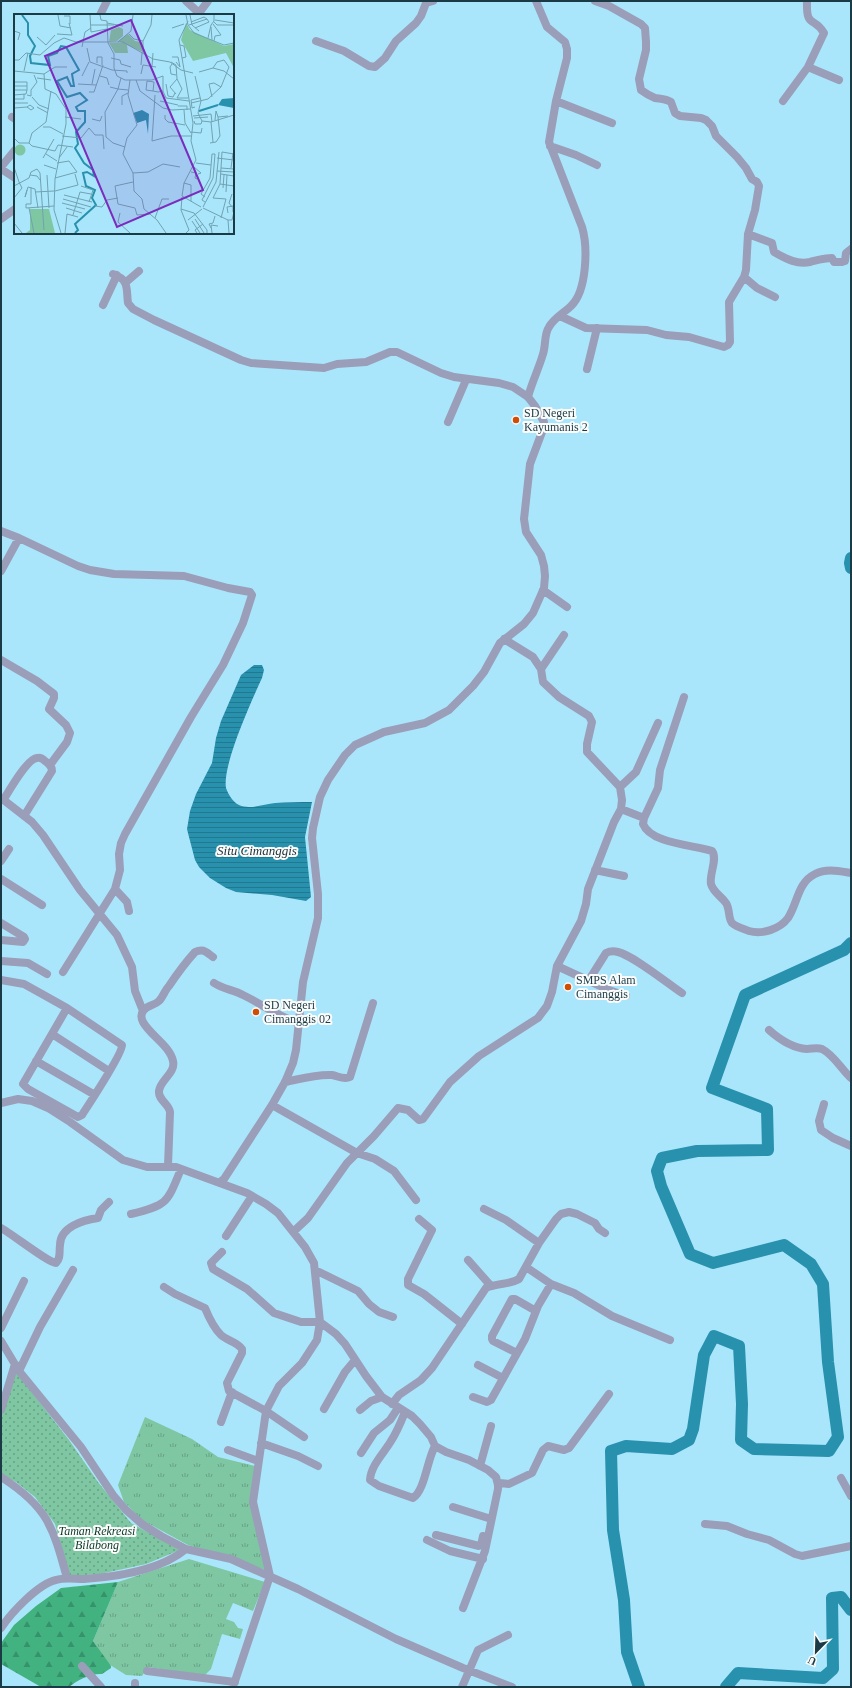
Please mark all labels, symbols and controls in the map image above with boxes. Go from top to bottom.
inset map [14,14,234,234]
place label: SD Negeri Kayumanis 2 [524,406,588,434]
marker: SD Negeri Kayumanis 2 [511,415,521,425]
water label: Situ Cimanggis [217,843,297,858]
place label: SMPS Alam Cimanggis [576,973,636,1001]
marker: SMPS Alam Cimanggis [563,982,573,992]
place label: SD Negeri Cimanggis 02 [264,998,331,1026]
marker: SD Negeri Cimanggis 02 [251,1007,261,1017]
park label: Taman Rekreasi Bilabong [59,1524,135,1552]
north arrow [796,1632,836,1672]
text: U [806,1654,818,1668]

